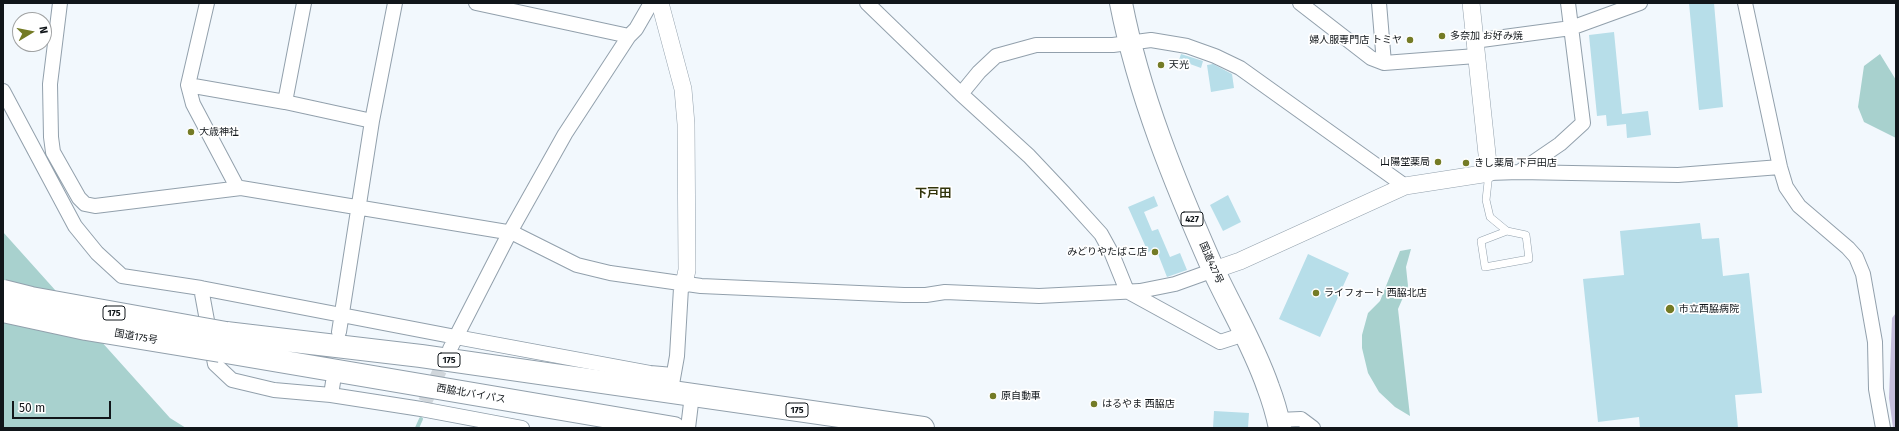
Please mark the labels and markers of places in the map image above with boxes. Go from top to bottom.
place label: 多奈加 お好み焼 [1450,30,1523,42]
marker: 多奈加 お好み焼 [1437,31,1447,41]
place label: 婦人服専門店 トミヤ [1309,34,1402,46]
marker: 婦人服専門店 トミヤ [1405,35,1415,45]
place label: 天光 [1169,59,1189,71]
marker: 天光 [1156,60,1166,70]
place label: 大歳神社 [199,126,239,138]
marker: 大歳神社 [186,127,196,137]
place label: 山陽堂薬局 [1380,156,1430,168]
marker: 山陽堂薬局 [1433,157,1443,167]
place label: きし薬局 下戸田店 [1474,157,1557,169]
marker: きし薬局 下戸田店 [1461,158,1471,168]
place label: みどりやたばこ店 [1067,246,1147,258]
marker: みどりやたばこ店 [1150,247,1160,257]
place label: ライフォート 西脇北店 [1324,287,1427,299]
marker: ライフォート 西脇北店 [1311,288,1321,298]
marker: 市立西脇病院 [1664,303,1676,315]
place label: 市立西脇病院 [1679,303,1739,315]
place label: 原自動車 [1001,390,1041,402]
marker: 原自動車 [988,391,998,401]
place label: はるやま 西脇店 [1102,398,1175,410]
marker: はるやま 西脇店 [1089,399,1099,409]

